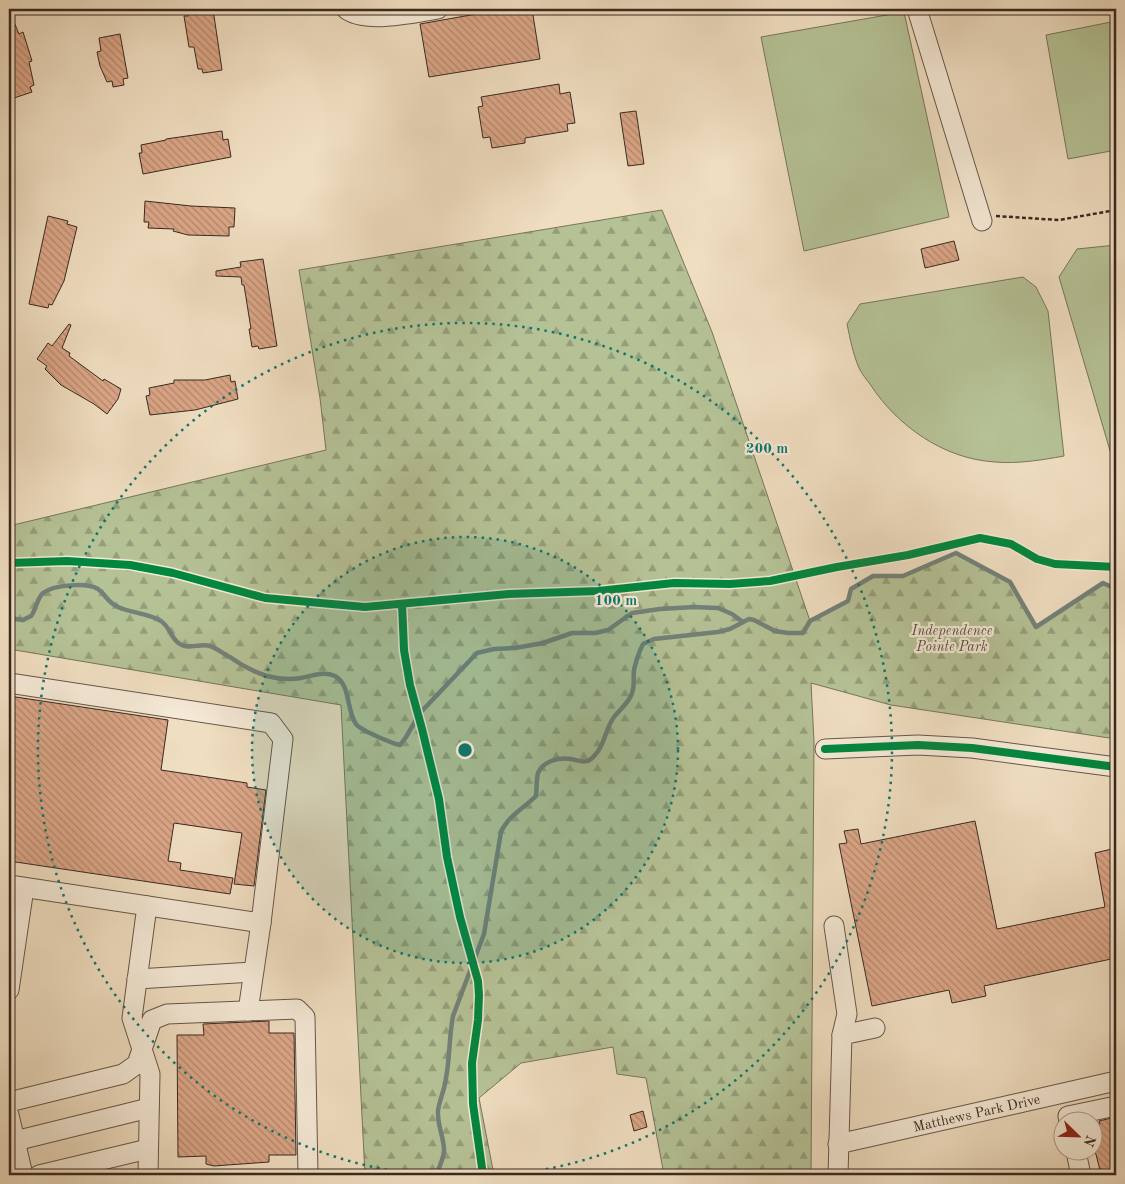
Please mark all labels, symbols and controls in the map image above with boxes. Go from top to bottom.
text: 200 m [746,442,788,457]
text: 100 m [595,594,637,609]
park label: Independence Pointe Park [911,624,993,654]
centre of rings [456,741,474,759]
street label: Matthews Park Drive [912,1092,1042,1135]
north arrow [1052,1112,1102,1162]
text: N [1080,1133,1098,1149]

